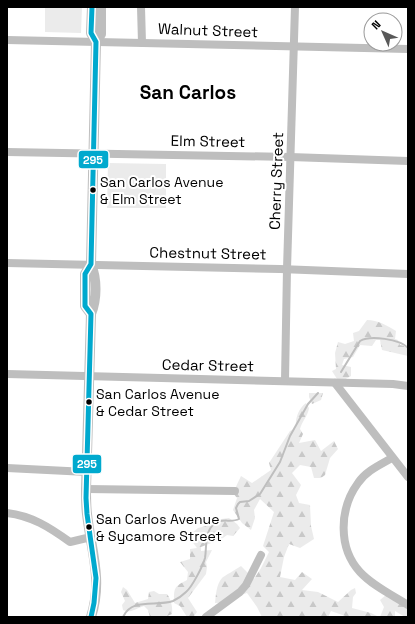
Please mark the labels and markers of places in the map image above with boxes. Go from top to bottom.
place label: San Carlos Avenue & Elm Street [100,173,223,208]
marker: San Carlos Avenue & Elm Street [88,185,98,195]
place label: San Carlos Avenue & Cedar Street [96,385,219,420]
marker: San Carlos Avenue & Cedar Street [84,397,94,407]
place label: San Carlos Avenue & Sycamore Street [96,510,222,545]
marker: San Carlos Avenue & Sycamore Street [84,522,94,532]

